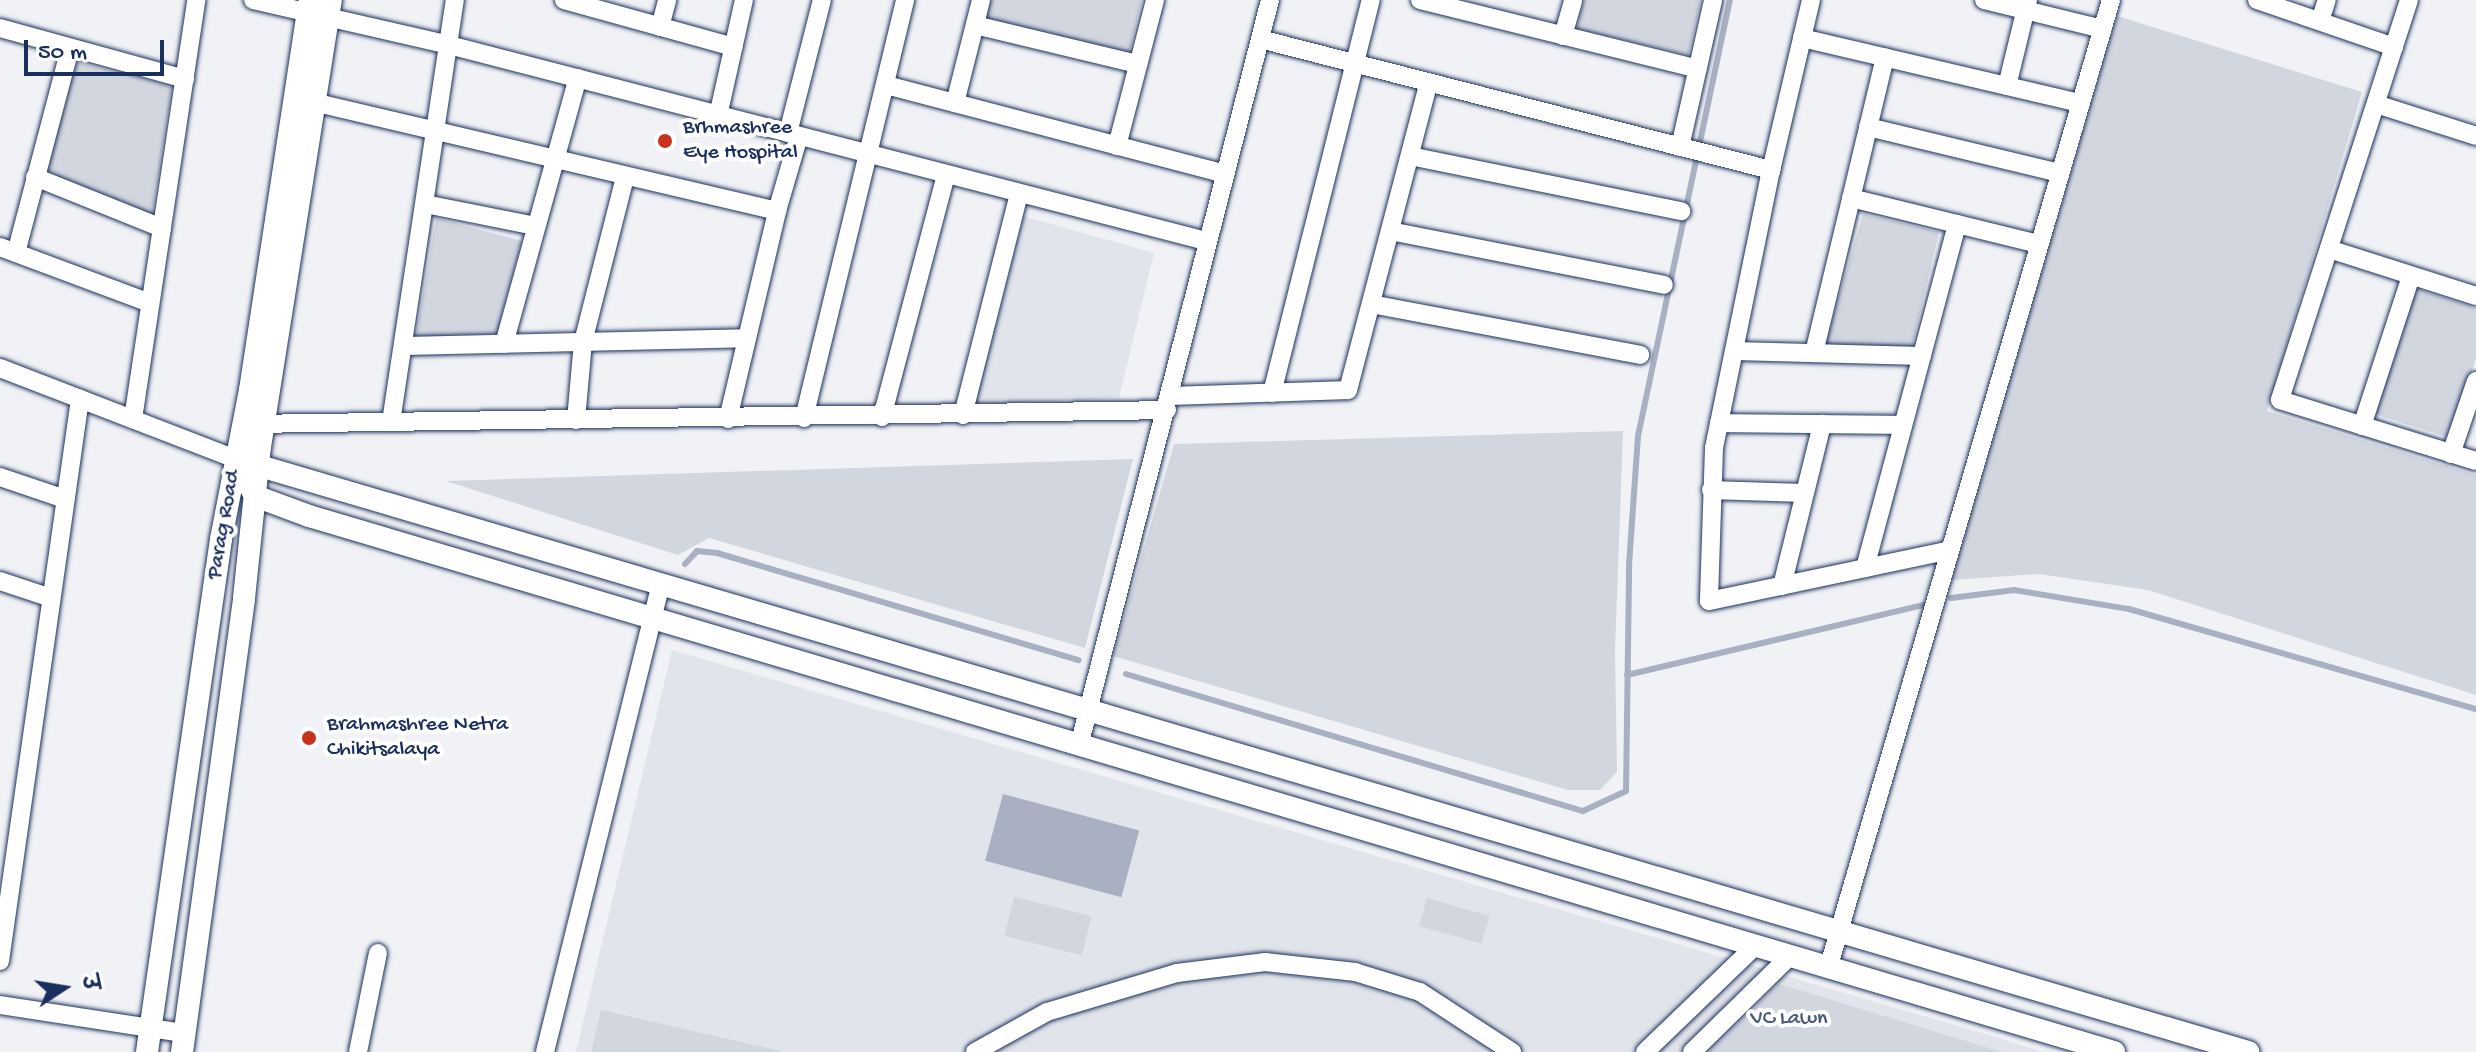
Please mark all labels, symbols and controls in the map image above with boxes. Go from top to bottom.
scale bar [28,24,168,74]
text: 50 m [38,39,87,68]
place label: Brhmashree Eye Hospital [683,115,798,166]
marker: Brhmashree Eye Hospital [654,130,676,152]
street label: Parag Road [202,468,248,582]
place label: Brahmashree Netra Chikitsalaya [327,712,508,764]
marker: Brahmashree Netra Chikitsalaya [298,727,320,749]
north arrow [24,948,104,1028]
text: उ [73,973,102,993]
park label: VC Lawn [1750,1007,1828,1033]

